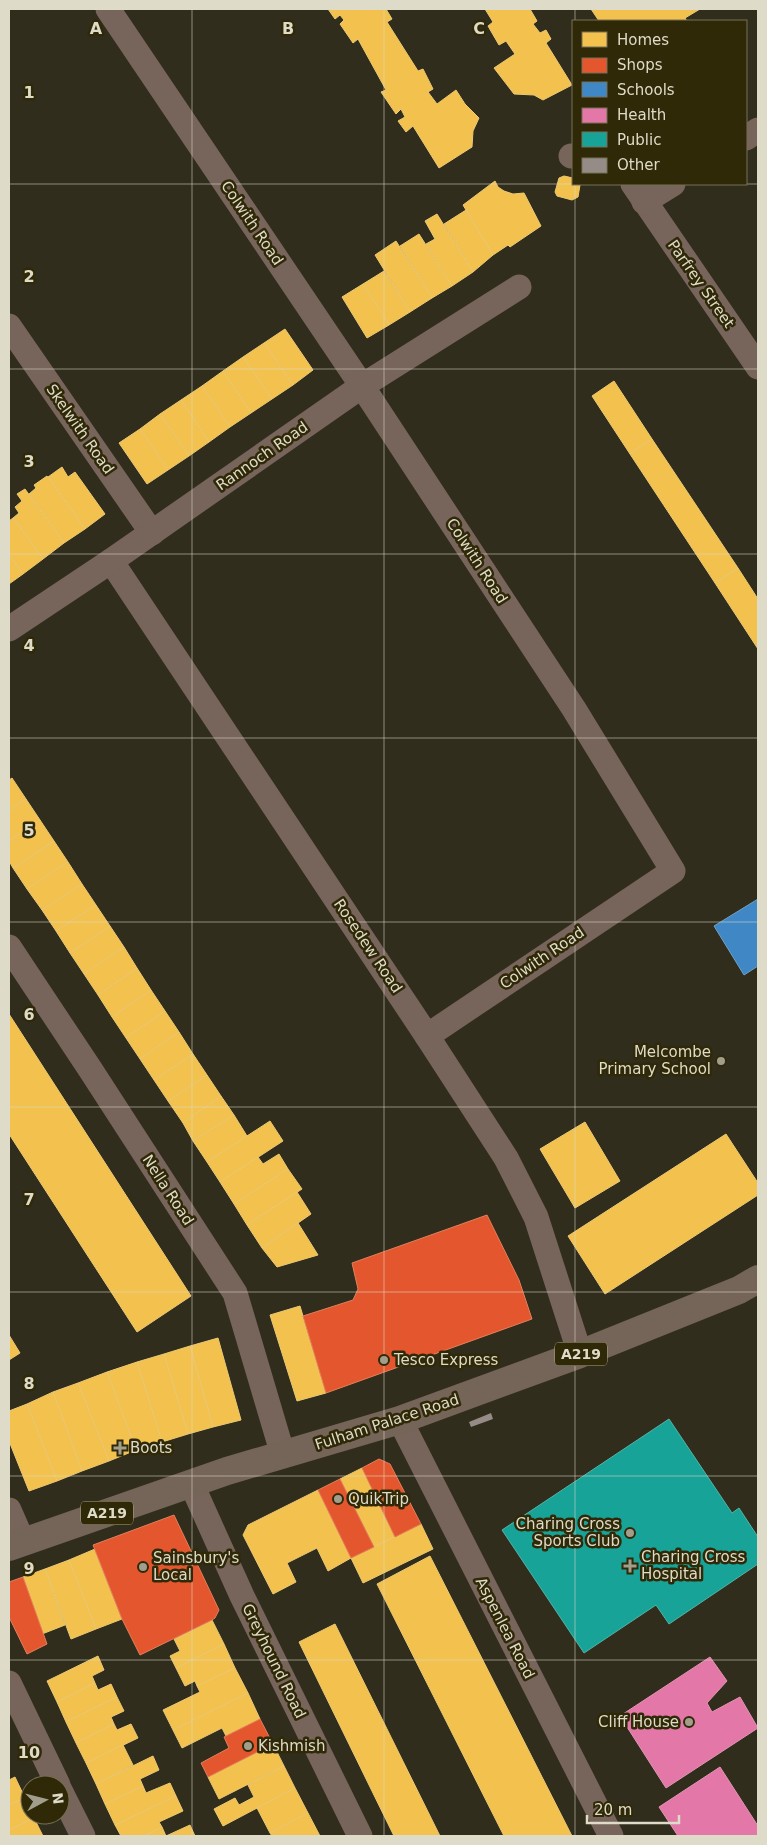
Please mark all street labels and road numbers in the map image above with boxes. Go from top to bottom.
street label: Colwith Road [217,177,287,269]
street label: Parfrey Street [664,237,738,332]
street label: Skelwith Road [42,381,118,477]
street label: Rannoch Road [213,418,311,494]
street label: Colwith Road [443,515,511,607]
street label: Rosedew Road [330,896,406,996]
street label: Colwith Road [496,923,588,993]
street label: Nella Road [139,1151,197,1229]
road number: A219 [555,1342,607,1366]
street label: Fulham Palace Road [313,1390,461,1454]
road number: A219 [81,1502,133,1525]
street label: Aspenlea Road [472,1574,538,1682]
street label: Greyhound Road [238,1601,310,1721]

